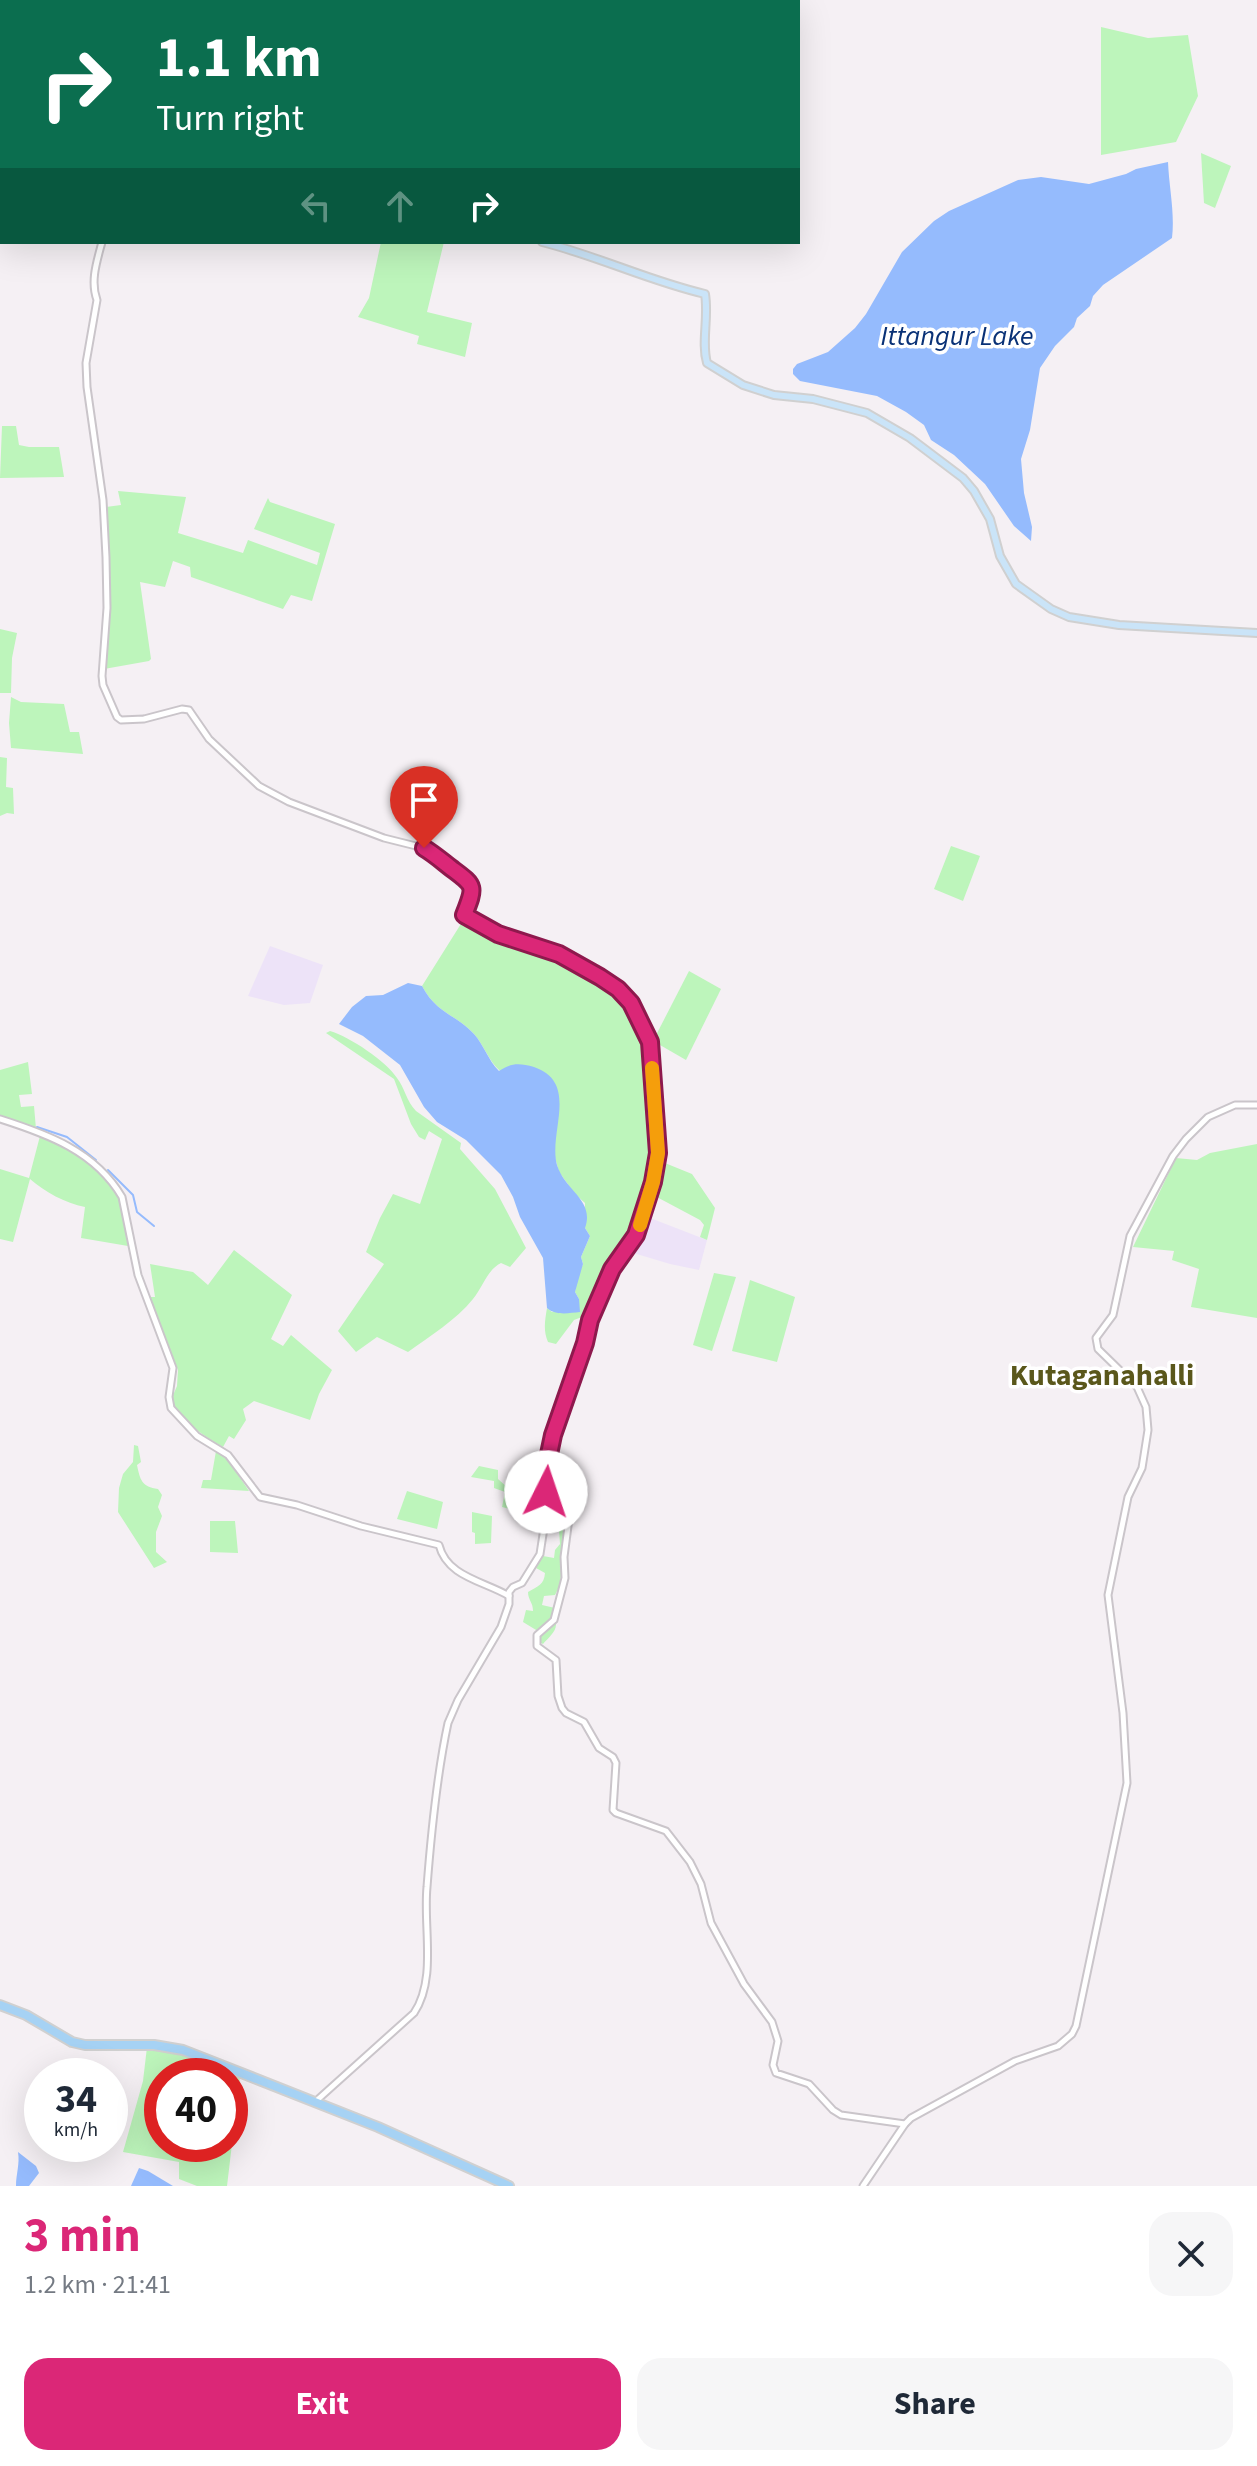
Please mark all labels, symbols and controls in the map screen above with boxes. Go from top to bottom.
text: 1.1 km [156,19,322,98]
icon: right [24,32,128,136]
text: Turn right [156,93,304,144]
icon: left [294,184,338,228]
icon: ahead [378,184,422,228]
icon: right [462,184,506,228]
water label: Ittangur Lake [881,316,1033,356]
pin [390,766,458,848]
icon: arrive [402,778,446,822]
district label: Kutaganahalli [1010,1354,1194,1397]
position arrow [504,1450,588,1534]
speed limit sign: 40 [144,2058,248,2162]
text: 34 [55,2071,97,2128]
text: km/h [54,2116,98,2144]
text: 3 min [24,2202,141,2270]
button: close [1149,2212,1233,2296]
text: 1.2 km · 21:41 [24,2266,171,2303]
button: Exit [24,2358,621,2450]
button: Share [637,2358,1233,2450]

